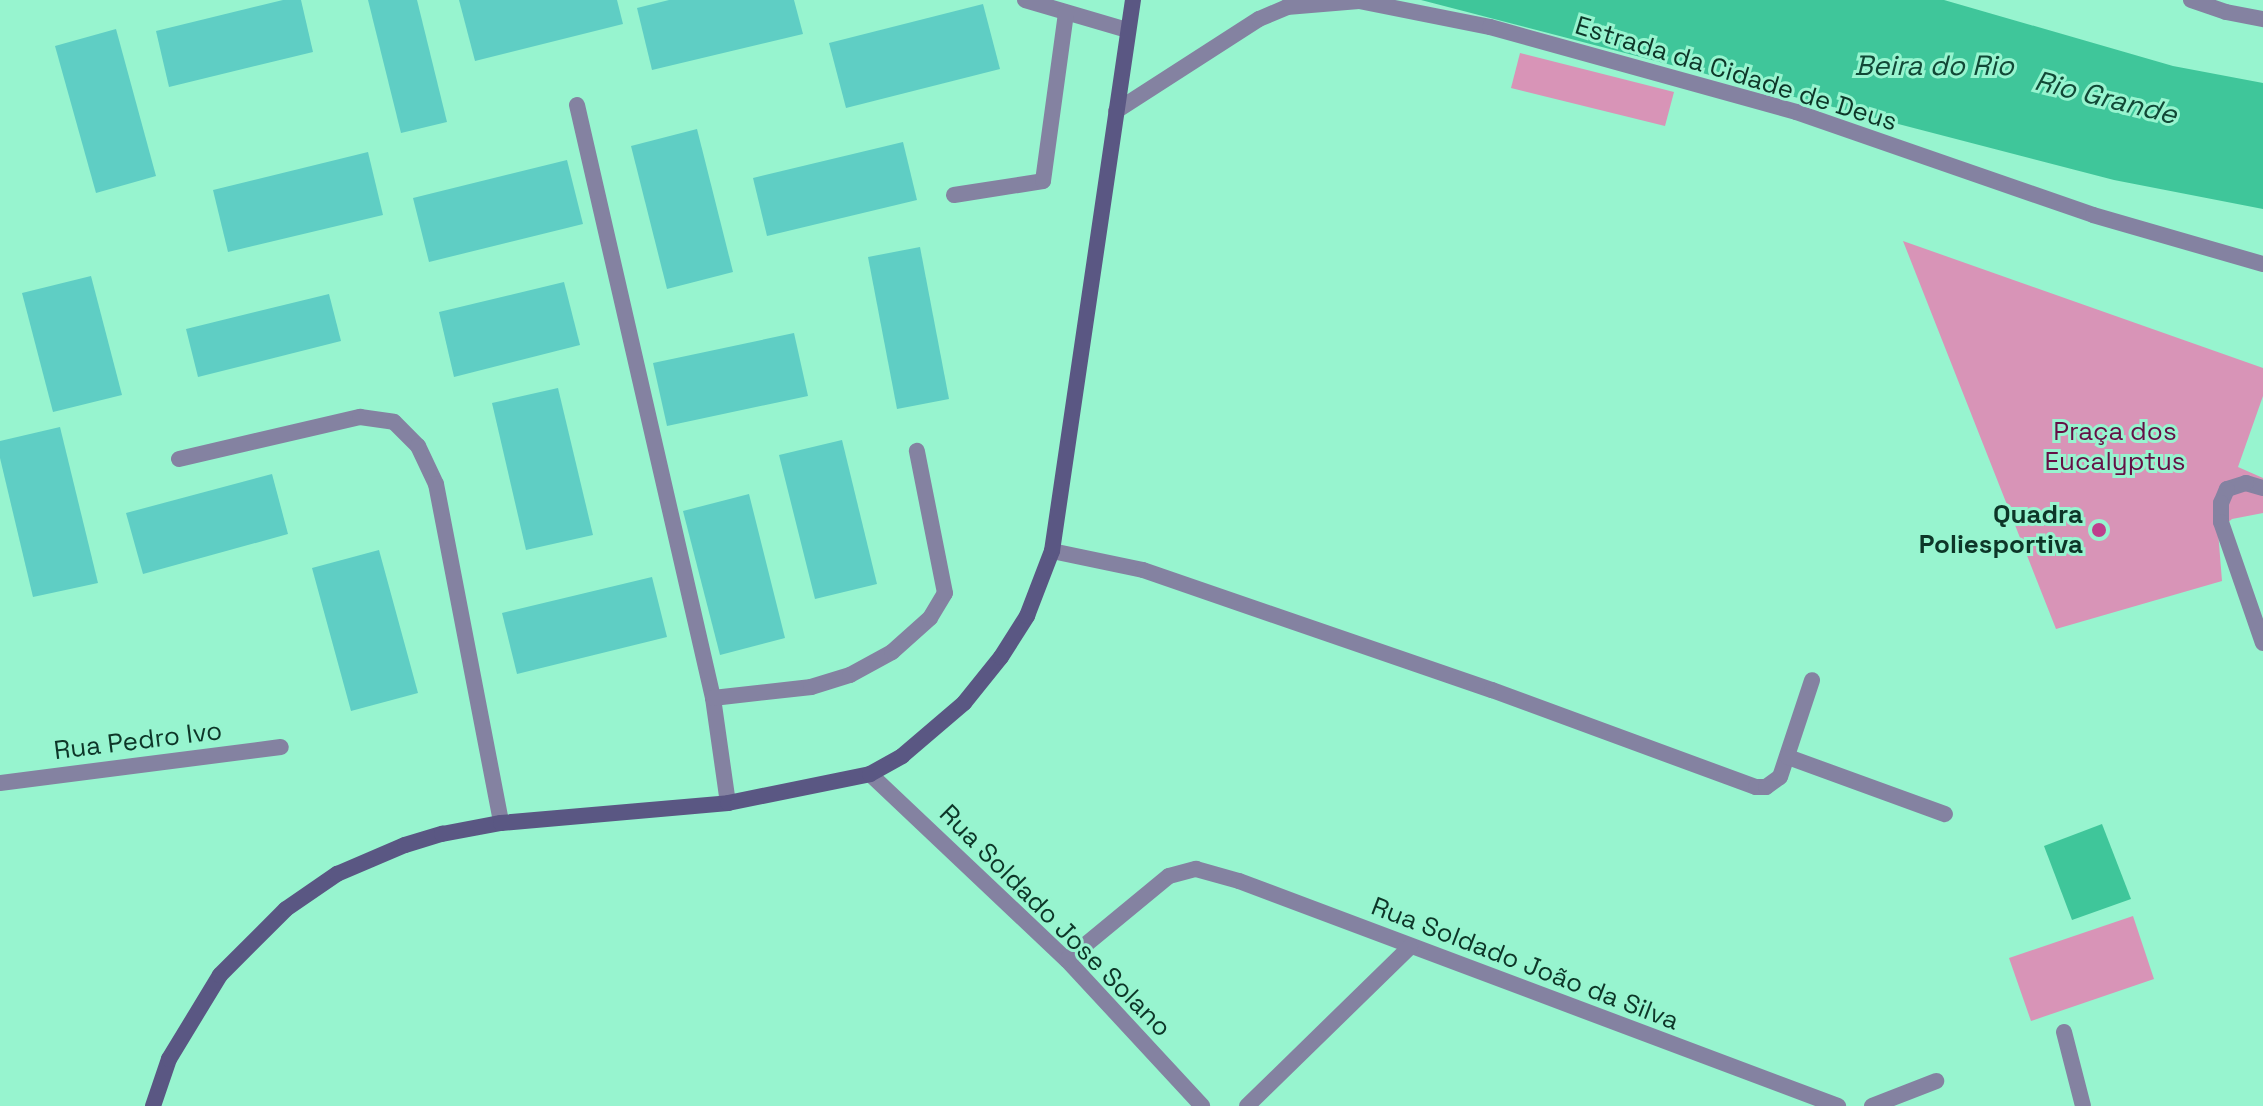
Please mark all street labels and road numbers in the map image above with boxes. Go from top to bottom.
street label: Estrada da Cidade de Deus [1571,10,1901,138]
street label: Rua Pedro Ivo [52,715,224,767]
street label: Rua Soldado Jose Solano [933,799,1177,1043]
street label: Rua Soldado João da Silva [1367,891,1683,1037]

